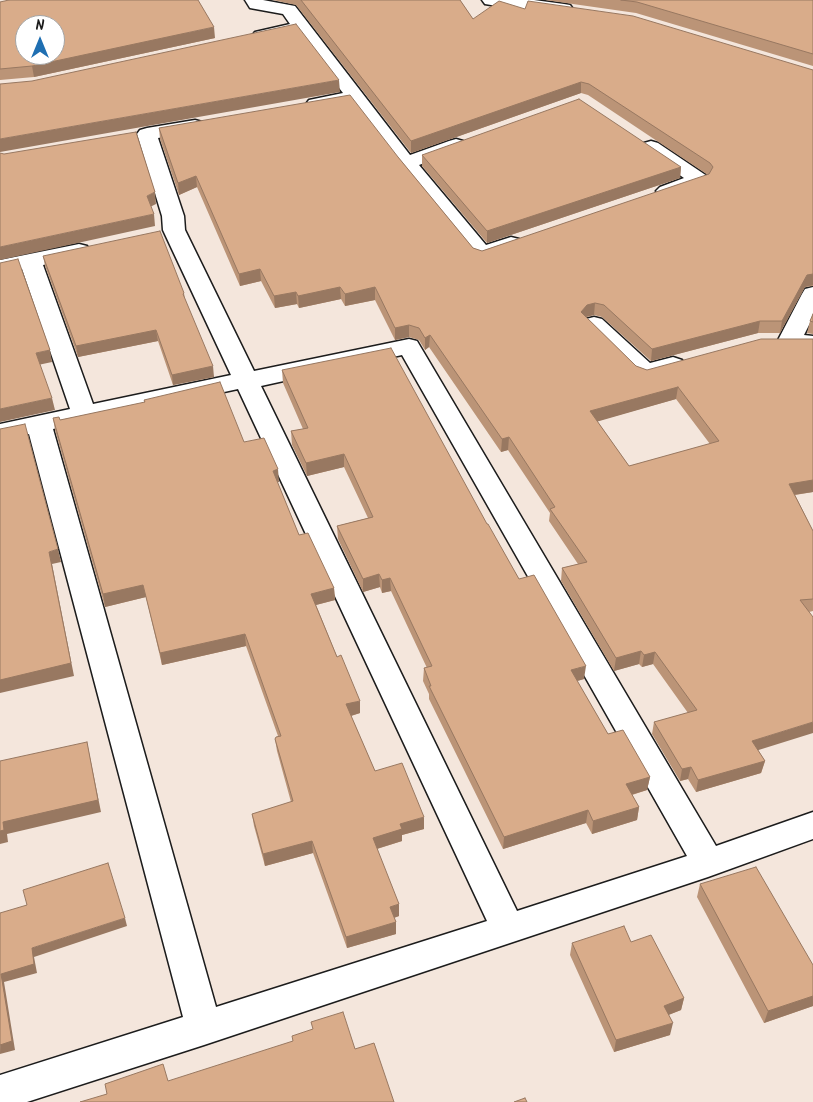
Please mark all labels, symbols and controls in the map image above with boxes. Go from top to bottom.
north arrow [15,15,65,65]
text: N [36,15,44,37]

